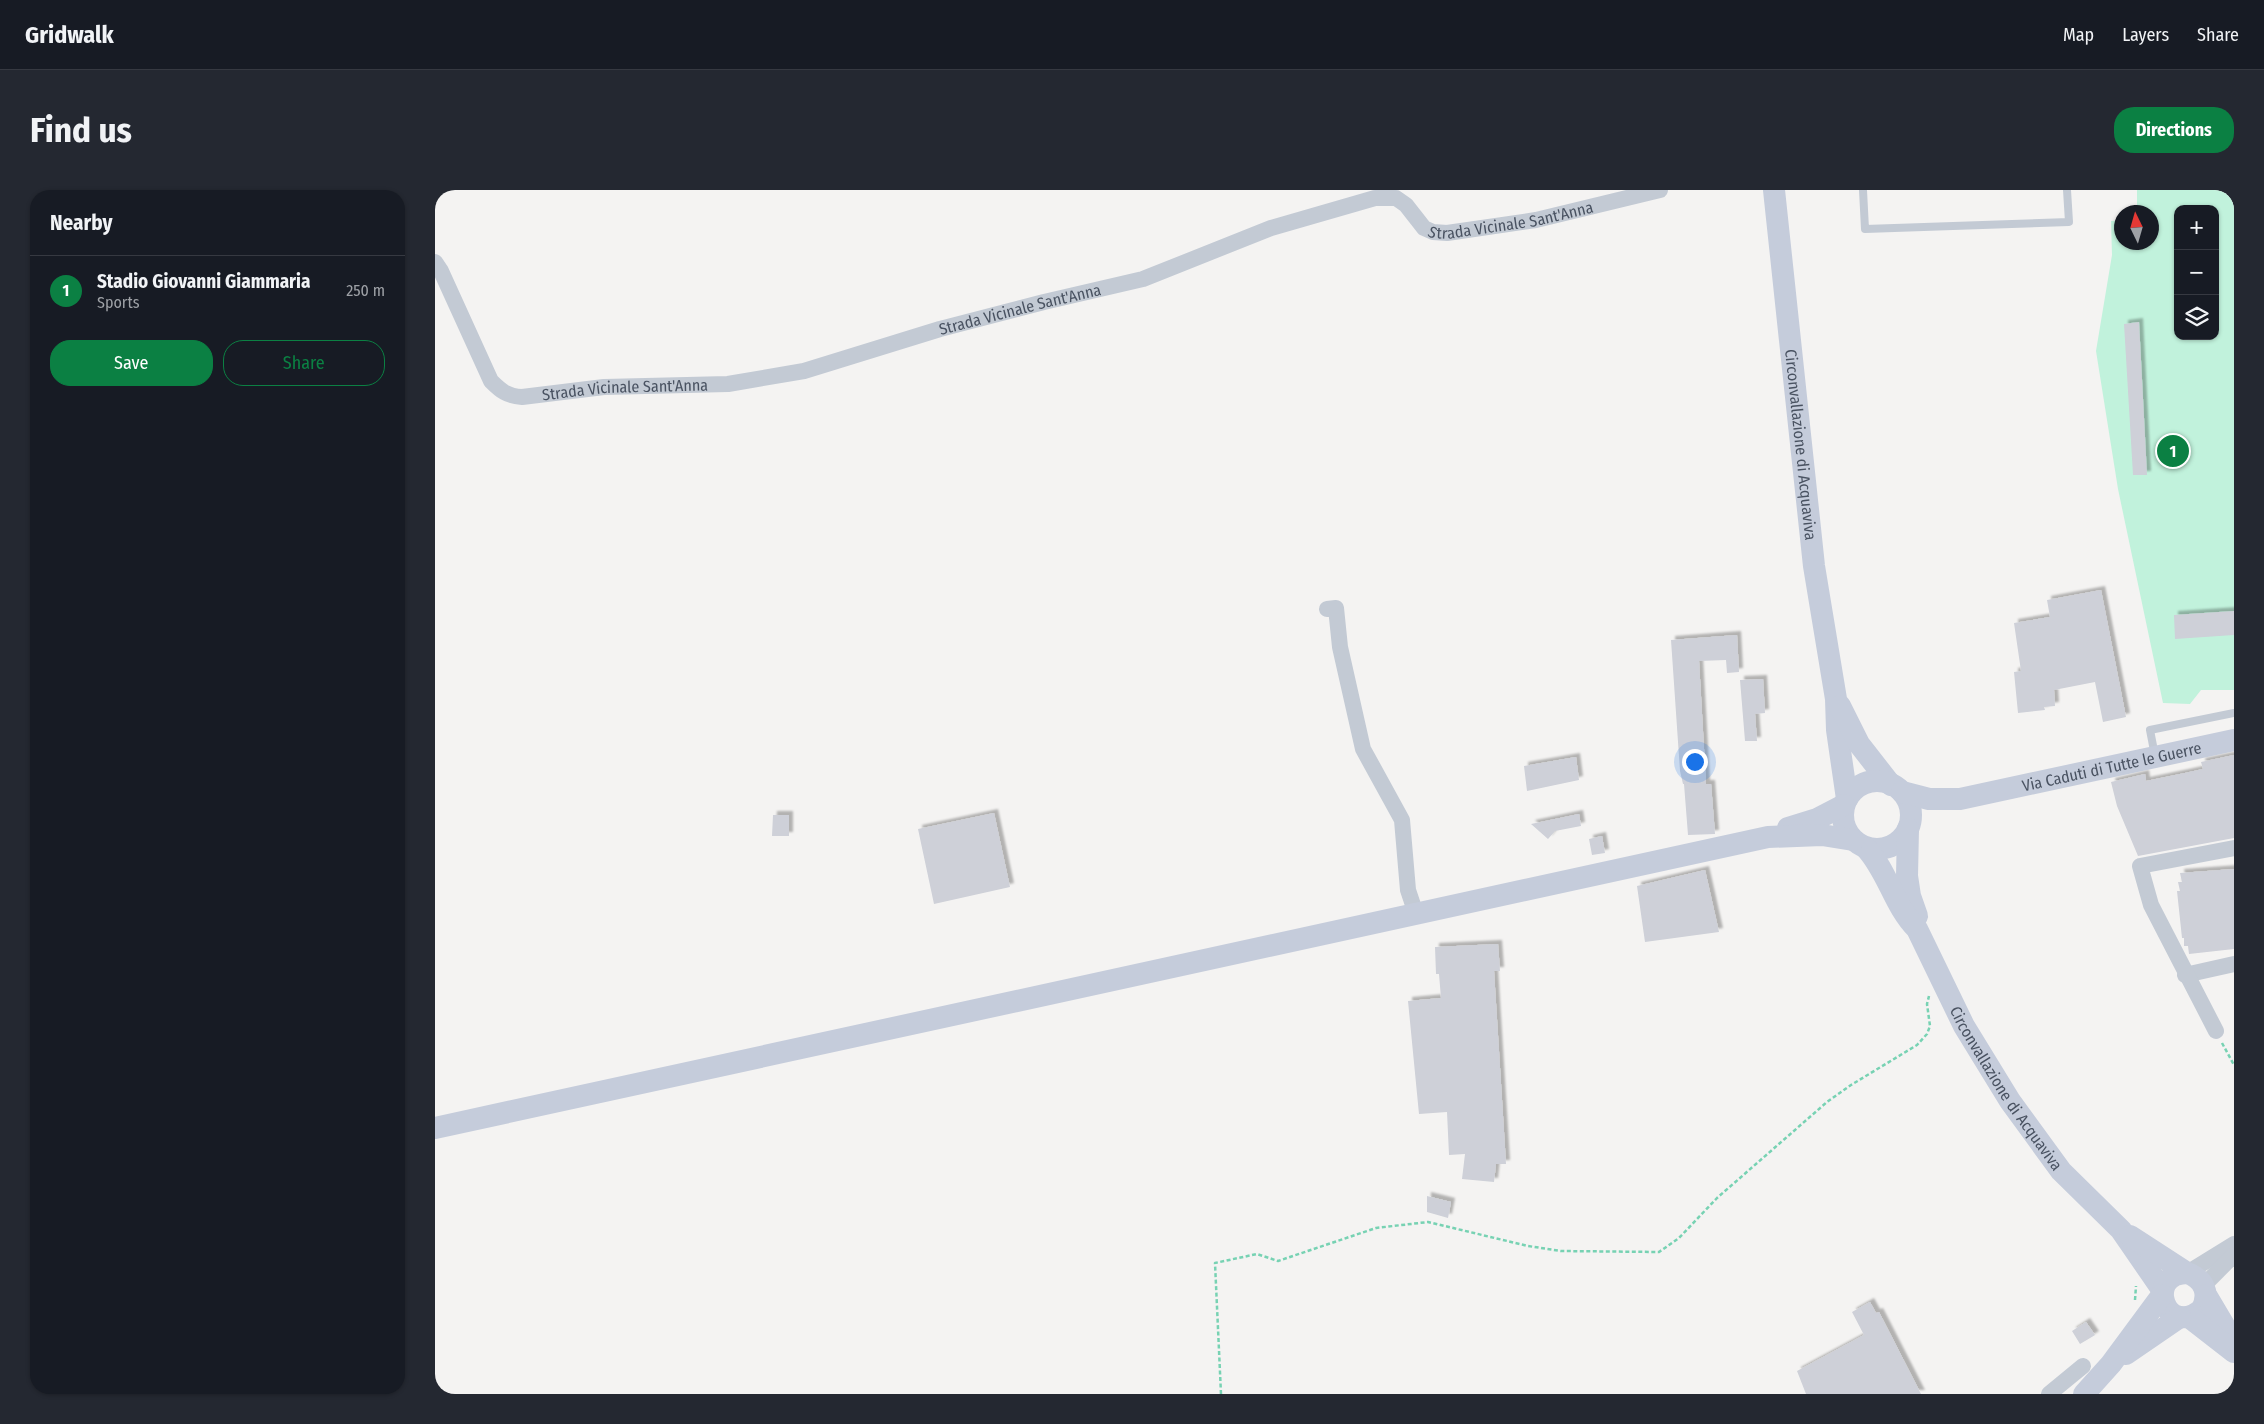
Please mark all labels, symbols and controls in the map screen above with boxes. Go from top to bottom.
text: Gridwalk [25,21,114,49]
text: Map [2063,24,2094,46]
text: Layers [2122,24,2169,46]
text: Share [2197,24,2239,46]
button: Directions [2114,107,2234,153]
text: Find us [30,109,132,151]
street label: Strada Vicinale Sant'Anna [1425,197,1595,243]
north arrow [2114,205,2159,250]
map controls [2174,205,2219,340]
button: + [2174,205,2219,250]
text: Nearby [50,210,112,236]
button: − [2174,250,2219,295]
text: Stadio Giovanni Giammaria [97,270,310,293]
street label: Strada Vicinale Sant'Anna [937,280,1103,338]
text: 1 [63,281,69,300]
text: 250 m [346,281,385,300]
text: Sports [97,293,140,312]
button: layers [2174,295,2219,340]
button: Save [50,340,213,386]
button: Share [223,340,385,386]
street label: Circonvallazione di Acquaviva [1781,348,1821,541]
street label: Strada Vicinale Sant'Anna [541,375,708,404]
pin: 1 [2157,432,2189,470]
street label: Via Caduti di Tutte le Guerre [2020,738,2203,795]
your location [1682,749,1708,775]
street label: Circonvallazione di Acquaviva [1946,1003,2067,1174]

